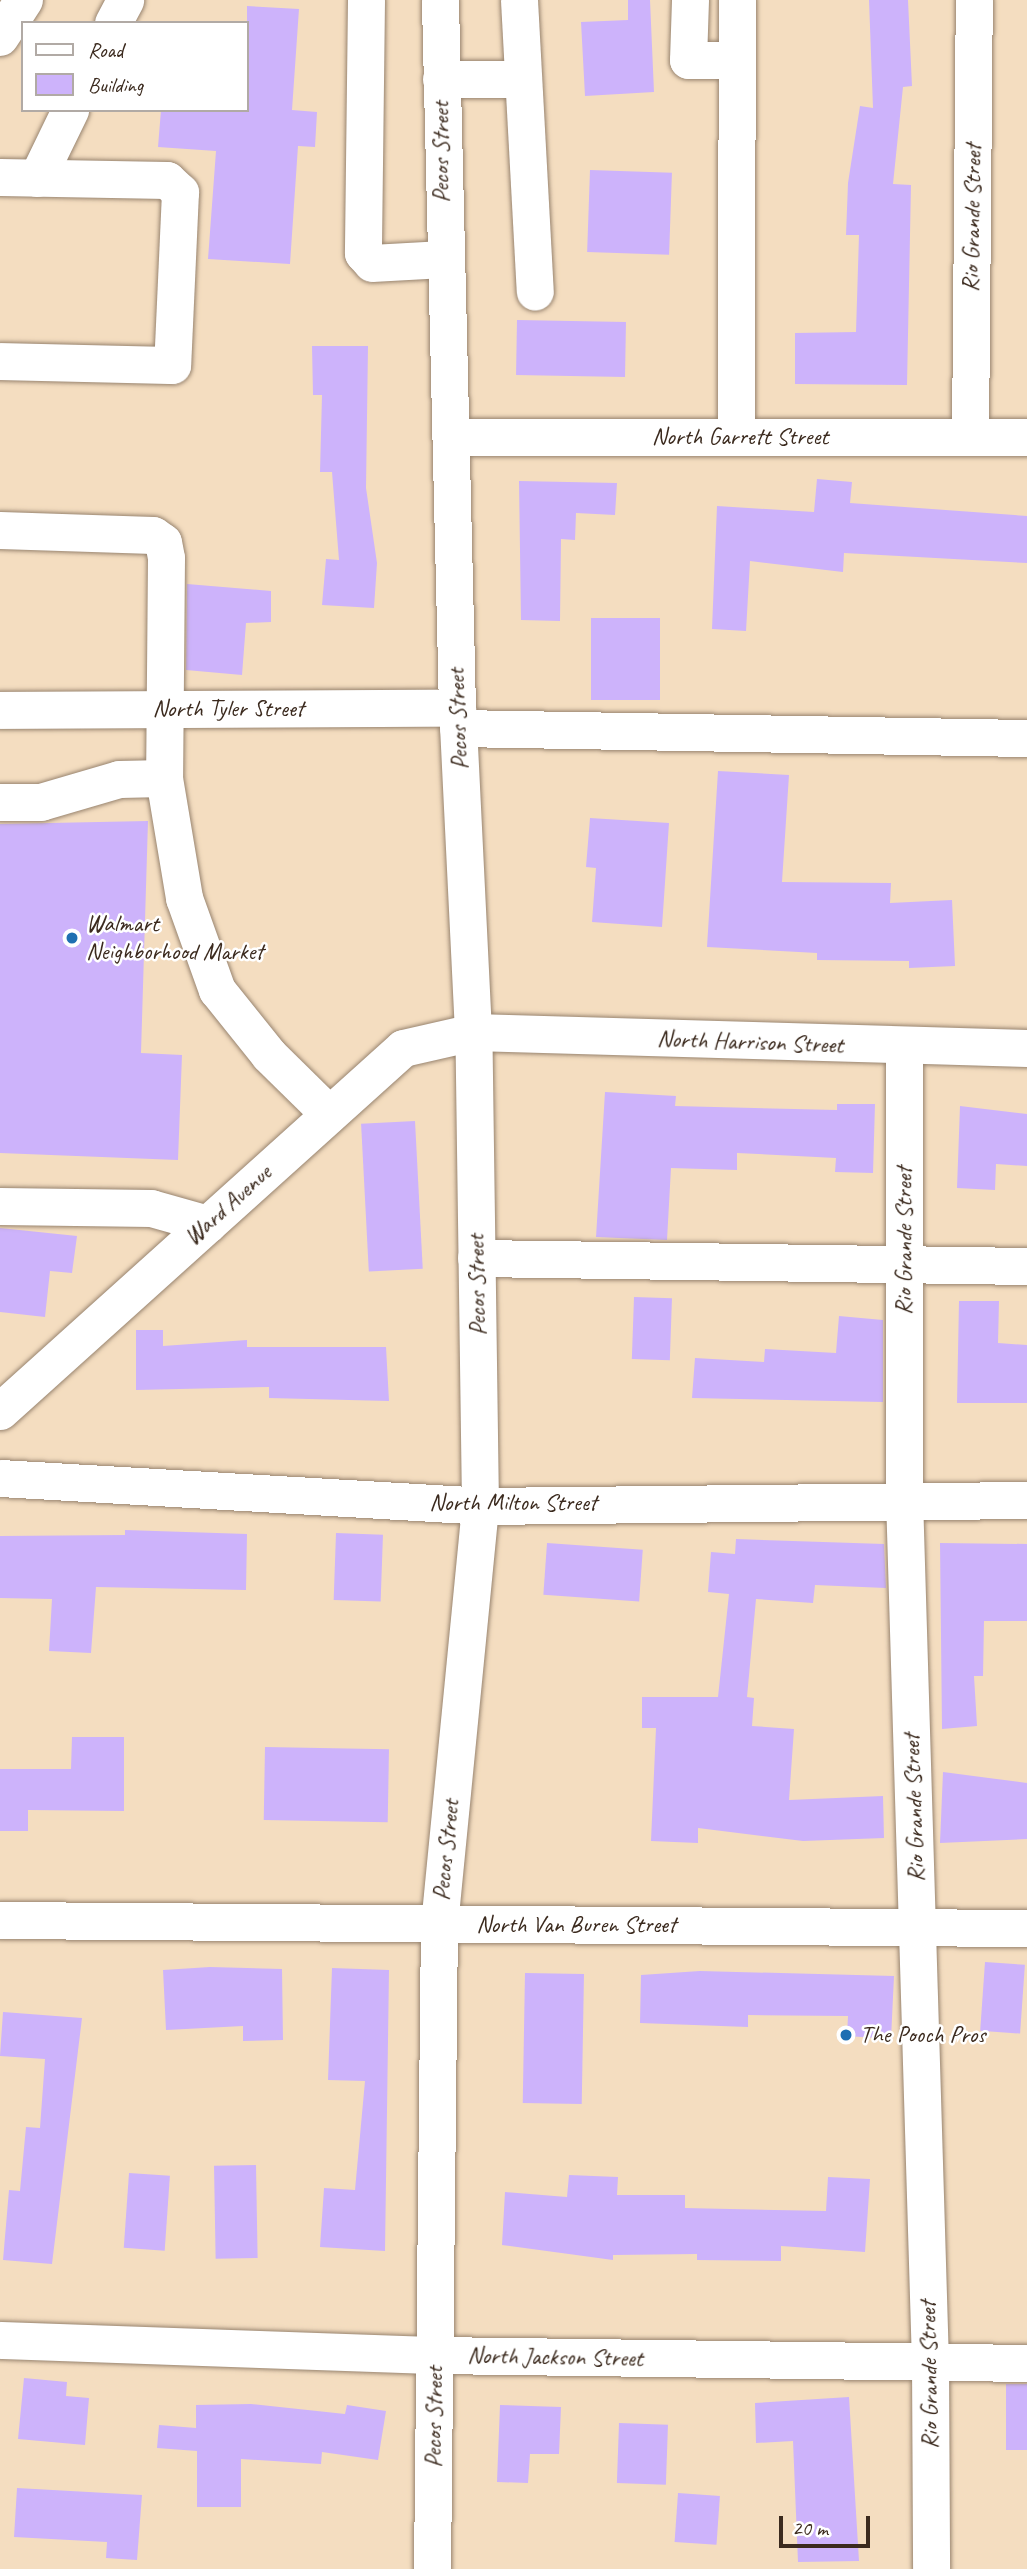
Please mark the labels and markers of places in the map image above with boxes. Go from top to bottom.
place label: Walmart Neighborhood Market [86,910,264,966]
marker: Walmart Neighborhood Market [64,930,80,946]
place label: The Pooch Pros [860,2021,985,2049]
marker: The Pooch Pros [838,2027,854,2043]

